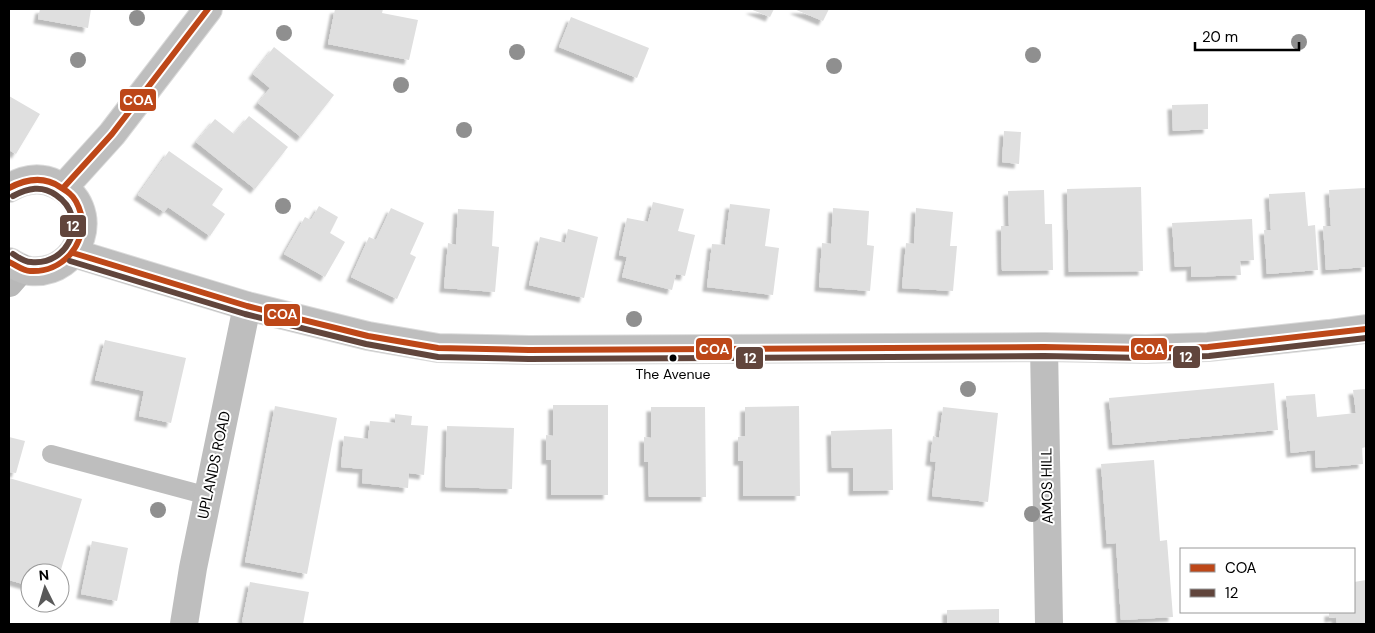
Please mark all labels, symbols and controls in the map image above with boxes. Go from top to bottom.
scale bar [1195,20,1299,52]
text: 20 m [1202,27,1238,47]
line badge: COA [119,88,157,112]
text: COA [123,91,153,109]
line badge: 12 [59,214,87,238]
text: 12 [66,217,80,235]
line badge: COA [263,303,301,327]
text: COA [267,305,297,323]
line badge: COA [695,337,733,361]
line badge: COA [1130,337,1168,361]
text: COA [699,340,729,358]
text: COA [1134,340,1164,358]
line badge: 12 [1172,345,1201,369]
line badge: 12 [735,346,764,370]
text: 12 [1179,348,1193,366]
text: 12 [743,349,757,367]
marker: The Avenue [668,353,678,363]
place label: The Avenue [635,365,711,383]
street label: UPLANDS ROAD [193,409,235,521]
street label: AMOS HILL [1036,448,1058,524]
legend [1180,548,1355,613]
text: COA [1225,558,1257,578]
north arrow [20,563,70,613]
text: N [38,566,50,584]
text: 12 [1225,583,1238,603]

